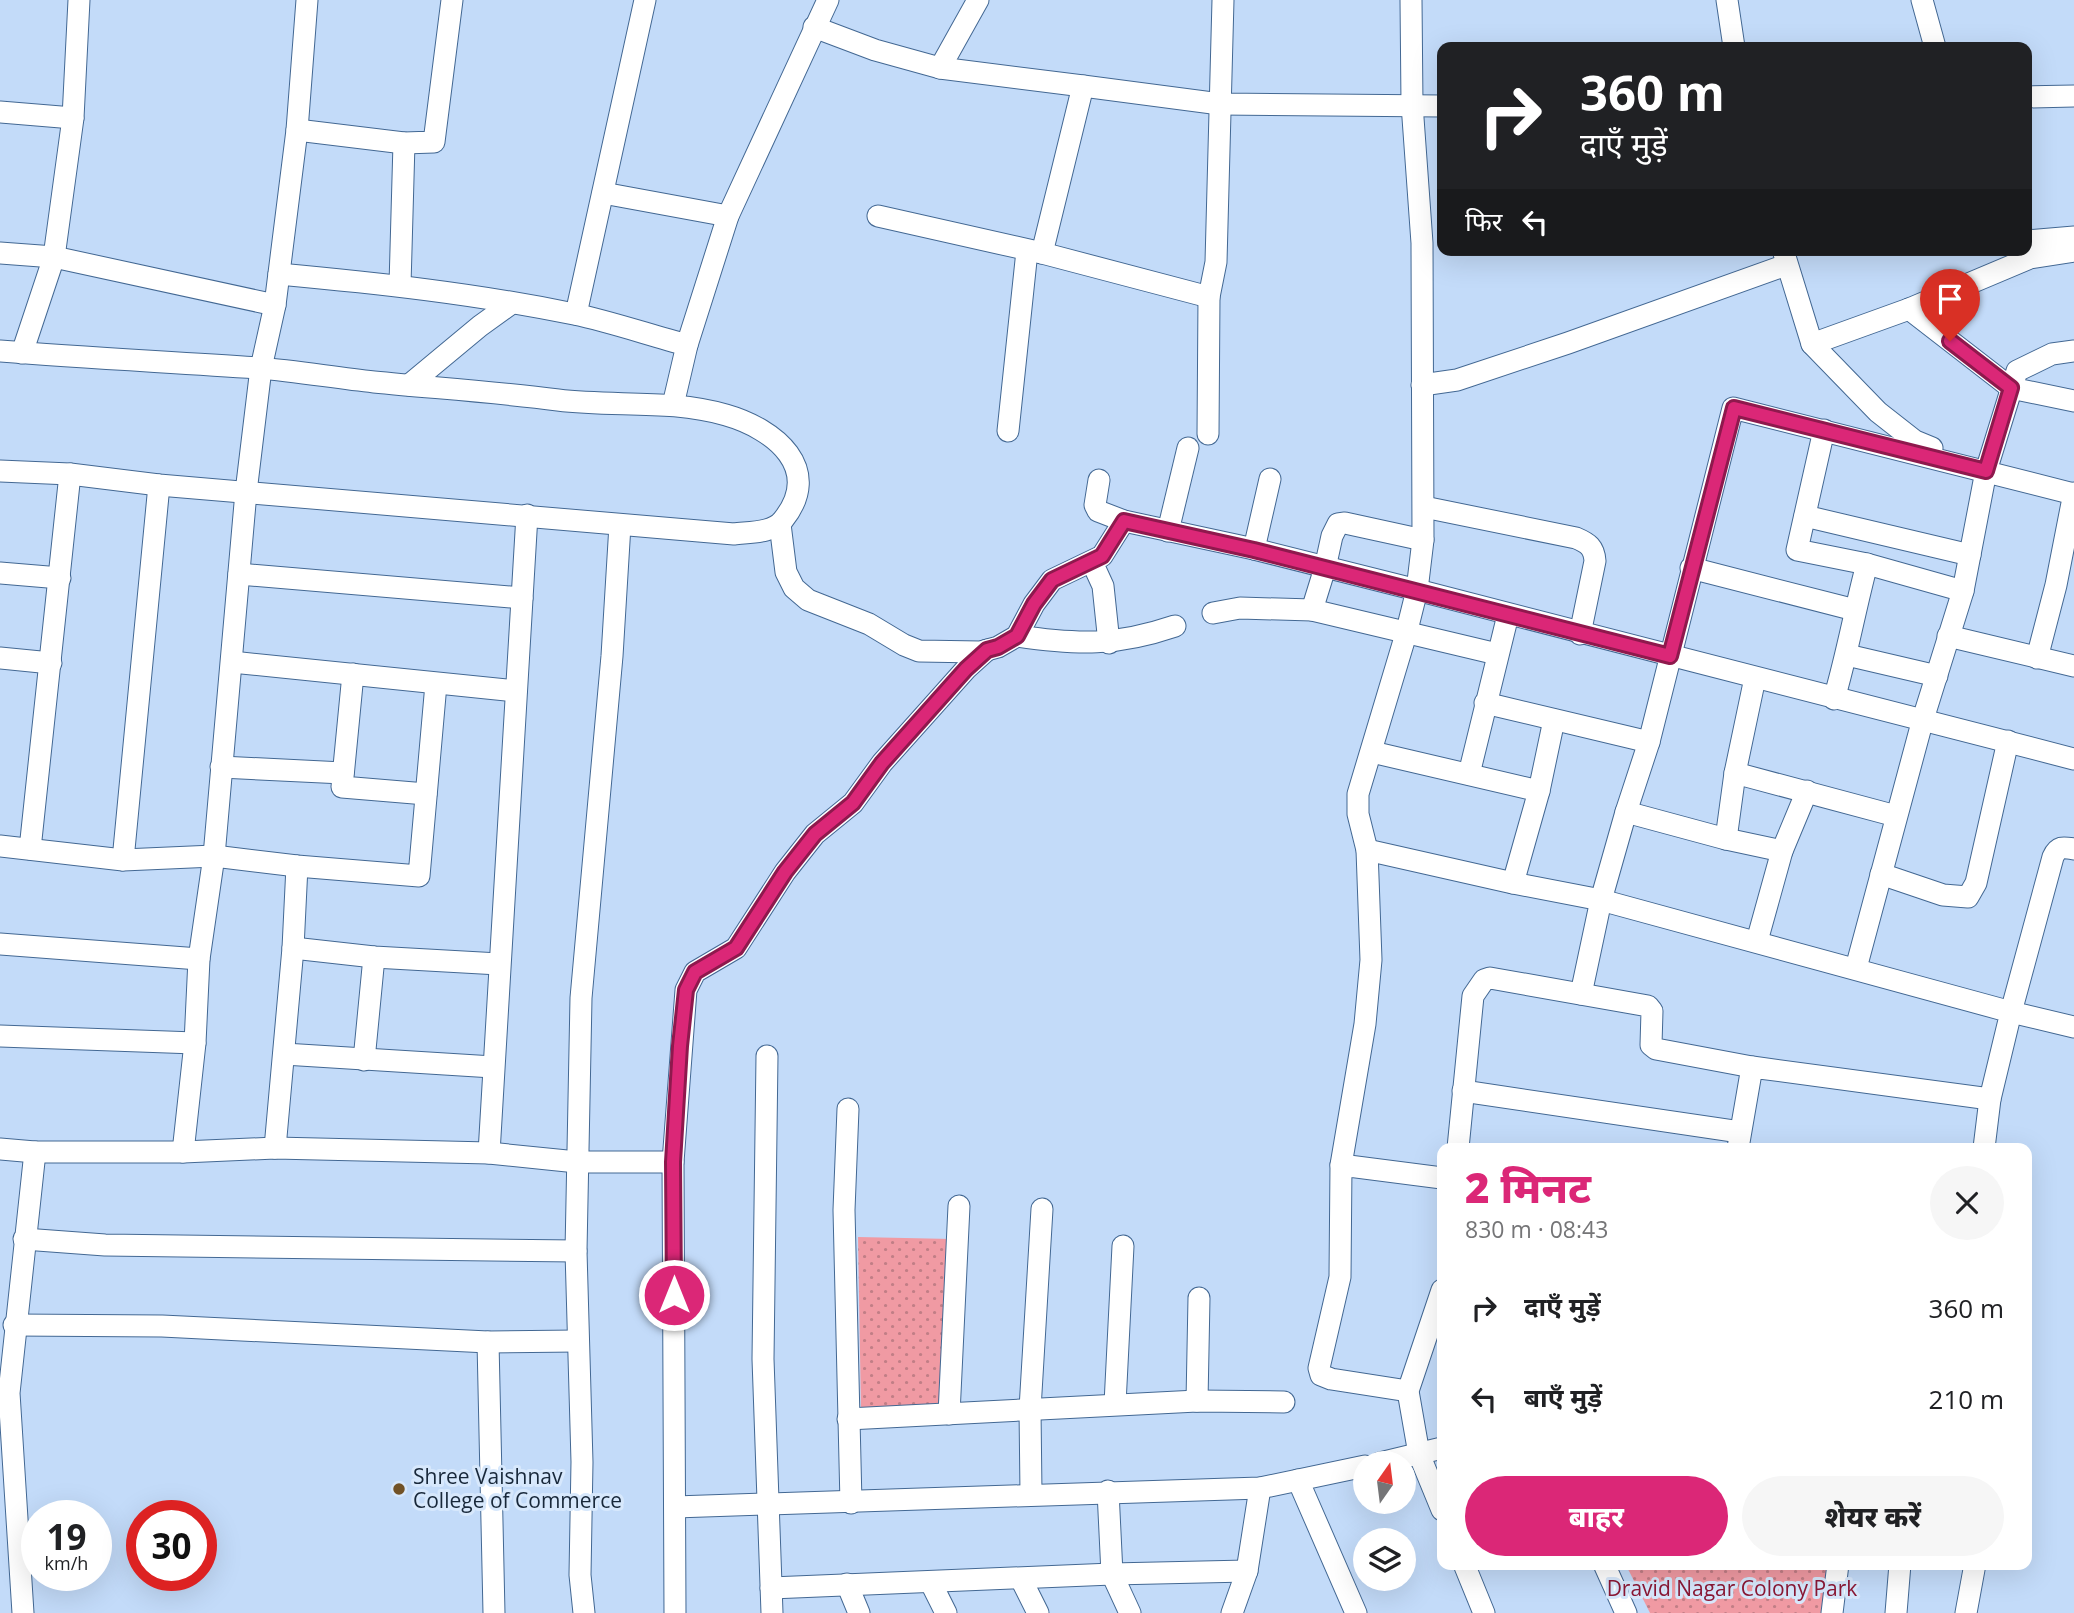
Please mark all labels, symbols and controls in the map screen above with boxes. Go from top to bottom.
text: 360 m [1580,59,1725,125]
icon: right [1465,70,1556,161]
text: दाएँ मुड़ें [1580,122,1668,165]
text: फिर [1465,203,1502,239]
icon: left [1516,203,1554,241]
pin [1920,269,1980,341]
icon: arrive [1931,280,1969,318]
text: 2 मिनट [1465,1158,1591,1215]
button: close [1930,1166,2004,1240]
text: 830 m · 08:43 [1465,1213,1608,1245]
position arrow [637,1258,711,1332]
text: दाएँ मुड़ें [1524,1288,1601,1324]
icon: right [1465,1289,1503,1327]
text: 360 m [1929,1290,2004,1326]
text: बाएँ मुड़ें [1524,1379,1602,1415]
icon: left [1465,1380,1503,1418]
text: 210 m [1929,1381,2004,1417]
north arrow [1353,1451,1416,1514]
map controls [1353,1451,1416,1591]
place label: Shree Vaishnav College of Commerce [413,1462,622,1514]
button: बाहर [1465,1476,1728,1556]
button: शेयर करें [1742,1476,2004,1556]
marker: Shree Vaishnav College of Commerce [391,1481,407,1497]
speed limit sign: 30 [126,1500,217,1591]
text: 19 [46,1513,87,1560]
button: layers [1353,1528,1416,1591]
text: km/h [45,1551,88,1575]
park label: Dravid Nagar Colony Park [1607,1574,1857,1602]

